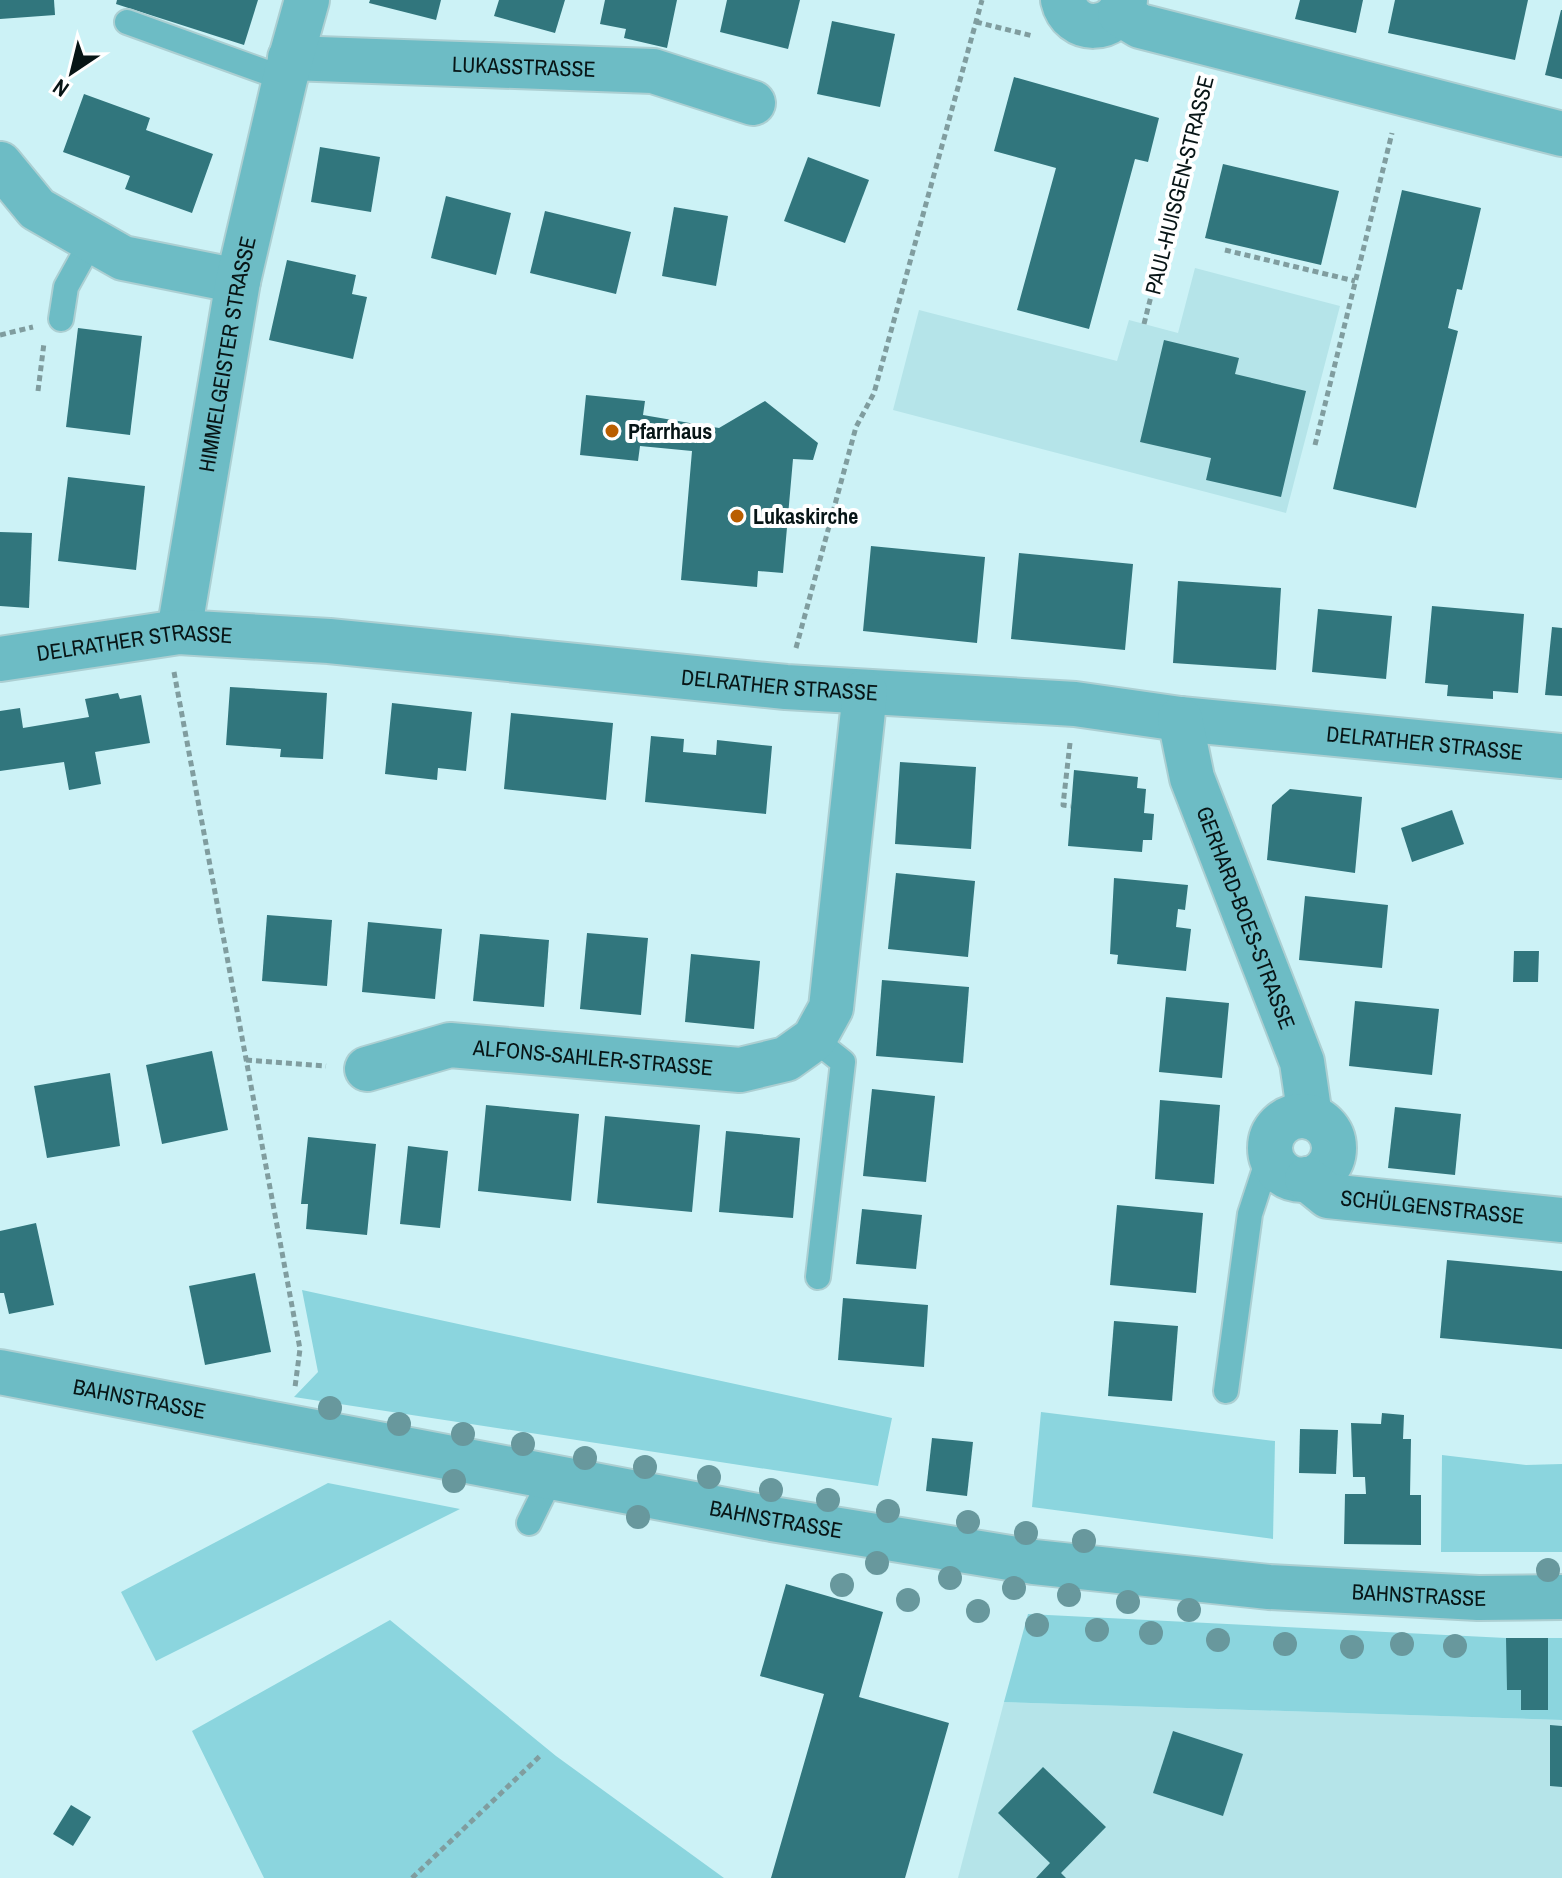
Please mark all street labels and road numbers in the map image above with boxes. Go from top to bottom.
street label: LUKASSTRASSE [452,49,596,84]
street label: PAUL-HUISGEN-STRASSE [1137,73,1221,297]
street label: HIMMELGEISTER STRASSE [191,233,263,474]
street label: DELRATHER STRASSE [35,616,233,668]
street label: DELRATHER STRASSE [680,662,879,707]
street label: DELRATHER STRASSE [1325,718,1524,767]
street label: GERHARD-BOES-STRASSE [1189,802,1303,1033]
street label: ALFONS-SAHLER-STRASSE [471,1032,714,1083]
street label: SCHÜLGENSTRASSE [1339,1182,1526,1231]
street label: BAHNSTRASSE [71,1371,208,1426]
street label: BAHNSTRASSE [707,1492,845,1545]
street label: BAHNSTRASSE [1351,1576,1486,1613]

